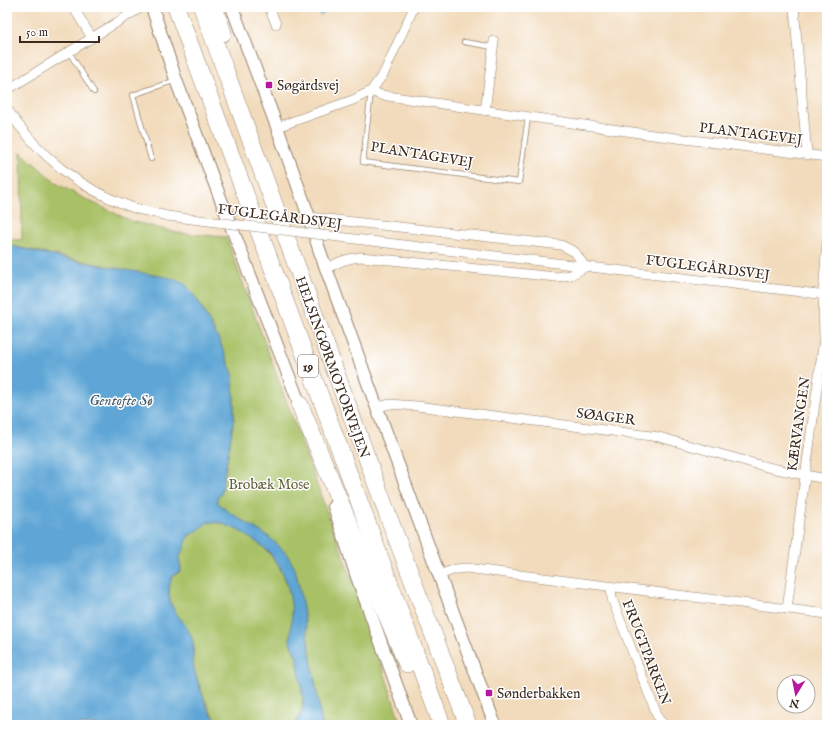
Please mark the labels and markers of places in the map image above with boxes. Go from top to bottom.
place label: Søgårdsvej [277,77,339,95]
marker: Søgårdsvej [264,80,274,90]
place label: Sønderbakken [497,685,581,703]
marker: Sønderbakken [484,688,494,698]

